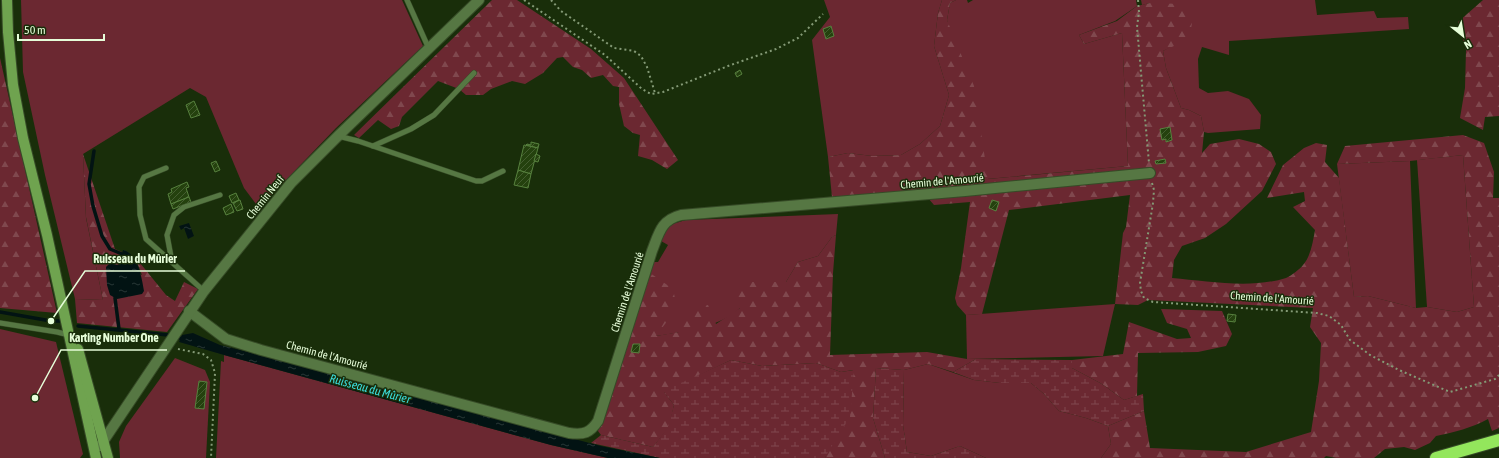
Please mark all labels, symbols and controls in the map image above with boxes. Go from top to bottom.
scale bar [18,16,104,42]
north arrow [1443,16,1483,56]
text: 50 m [24,23,46,37]
text: N [1462,38,1474,51]
street label: Chemin de l'Amourié [900,171,984,191]
street label: Chemin Neuf [244,173,286,221]
callout: Ruisseau du Mûrier [85,247,185,271]
street label: Chemin de l'Amourié [608,250,646,334]
text: Ruisseau du Mûrier [93,252,177,266]
street label: Chemin de l'Amourié [1230,289,1314,307]
callout: Karting Number One [61,326,167,350]
text: Karting Number One [69,331,159,345]
street label: Chemin de l'Amourié [285,338,369,372]
water label: Ruisseau du Mûrier [328,371,413,407]

